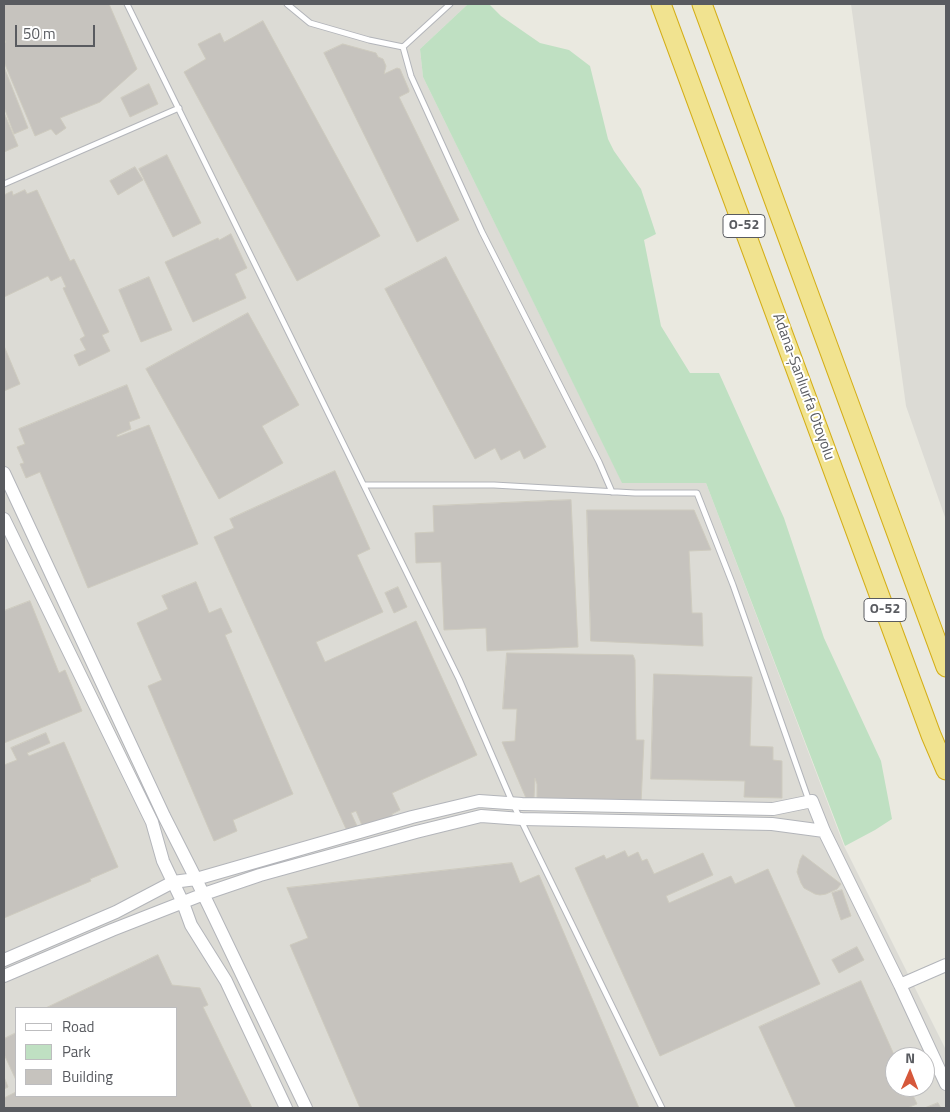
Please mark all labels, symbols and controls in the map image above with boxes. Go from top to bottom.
scale bar [18,15,98,47]
text: 50 m [23,22,56,45]
road number: O-52 [723,215,765,238]
street label: Adana-Şanlıurfa Otoyolu [768,311,838,463]
road number: O-52 [864,598,906,622]
legend [15,1007,178,1097]
text: Road [62,1015,94,1038]
text: Park [62,1040,91,1063]
north arrow [885,1047,935,1097]
text: N [905,1047,915,1068]
text: Building [62,1065,113,1088]

